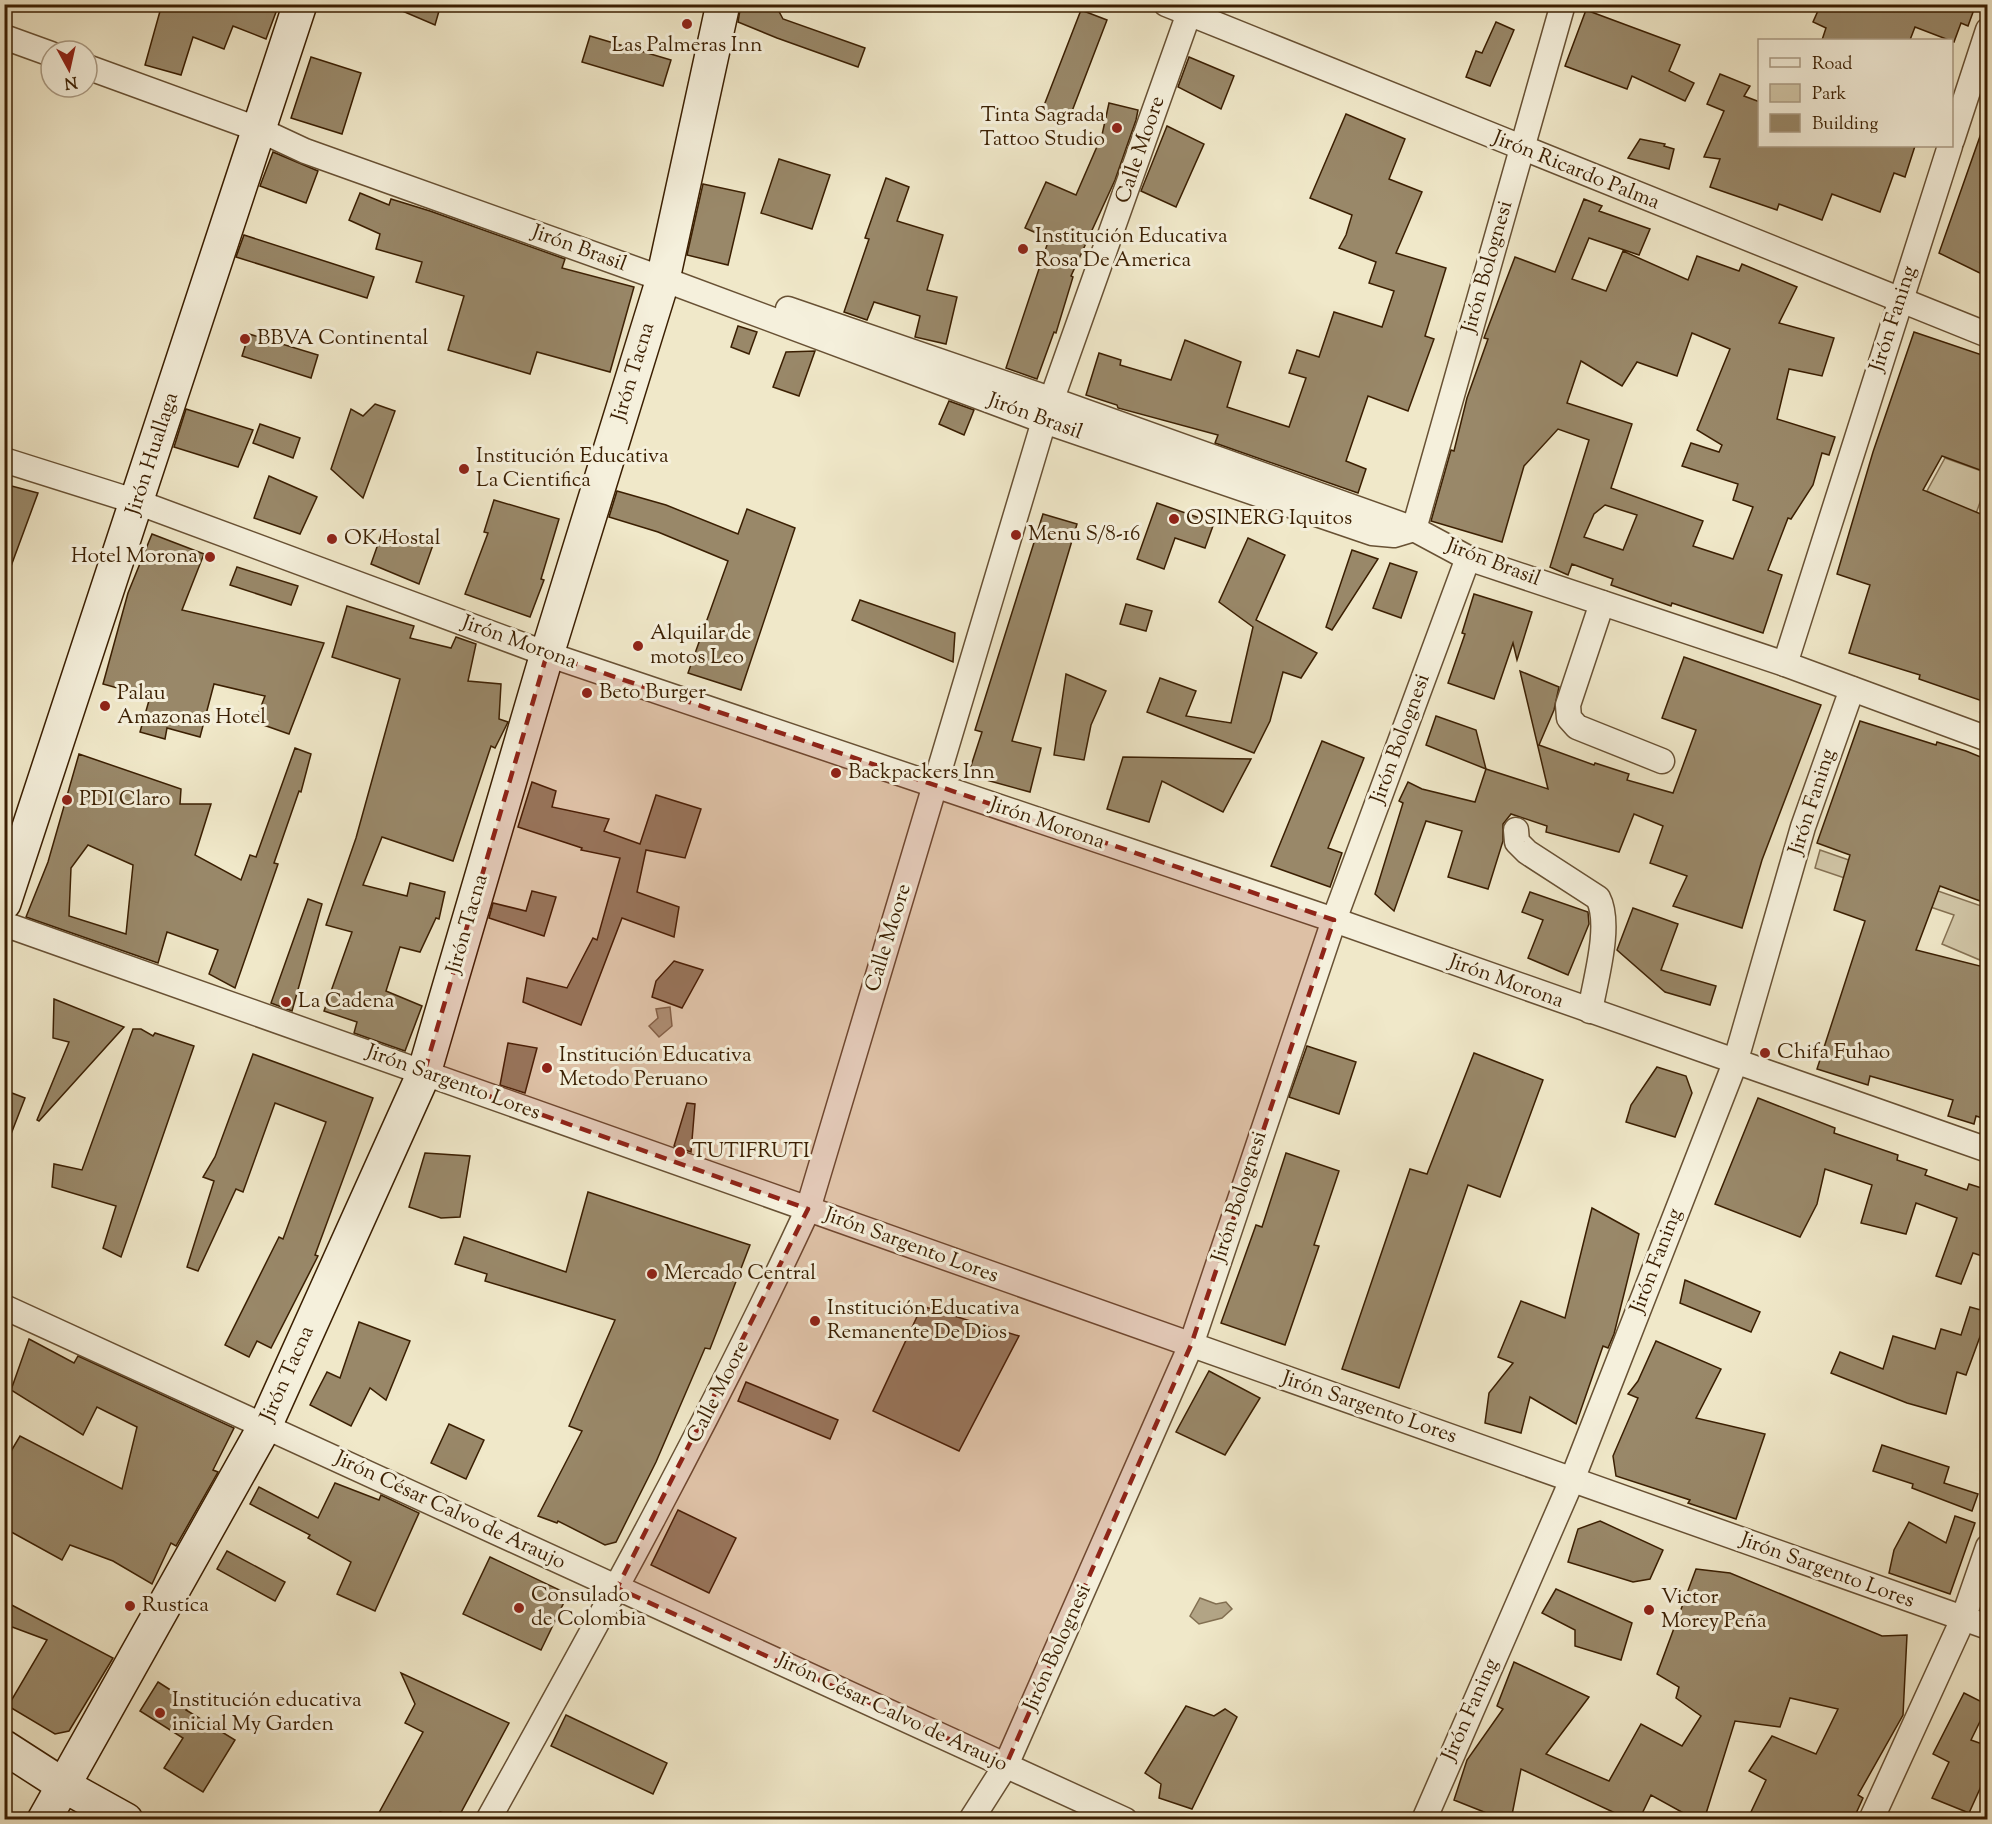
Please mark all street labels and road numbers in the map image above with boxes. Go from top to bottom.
street label: Calle Moore [1109,92,1173,208]
street label: Jirón Ricardo Palma [1487,123,1664,218]
street label: Jirón Bolognesi [1455,197,1521,338]
street label: Jirón Brasil [526,218,631,280]
street label: Jirón Faning [1862,262,1925,377]
street label: Jirón Tacna [604,319,663,426]
street label: Jirón Brasil [982,386,1087,448]
street label: Jirón Huallaga [119,388,187,520]
street label: Jirón Brasil [1440,531,1545,595]
street label: Jirón Morona [456,608,581,678]
street label: Jirón Bolognesi [1363,670,1438,809]
street label: Jirón Faning [1781,745,1844,860]
street label: Jirón Morona [984,790,1109,858]
street label: Jirón Tacna [439,871,497,978]
street label: Calle Moore [858,880,920,996]
street label: Jirón Morona [1443,947,1568,1017]
street label: Jirón Sargento Lores [361,1037,544,1128]
street label: Jirón Bolognesi [1204,1127,1275,1267]
street label: Jirón Sargento Lores [819,1200,1002,1291]
street label: Jirón Faning [1623,1204,1691,1319]
street label: Jirón Tacna [253,1321,323,1428]
street label: Calle Moore [680,1335,758,1449]
street label: Jirón Sargento Lores [1277,1364,1461,1452]
street label: Jirón César Calvo de Araujo [329,1444,570,1578]
street label: Jirón Sargento Lores [1735,1525,1918,1616]
street label: Jirón Bolognesi [1016,1580,1099,1717]
street label: Jirón César Calvo de Araujo [771,1646,1012,1780]
street label: Jirón Faning [1435,1654,1507,1767]

